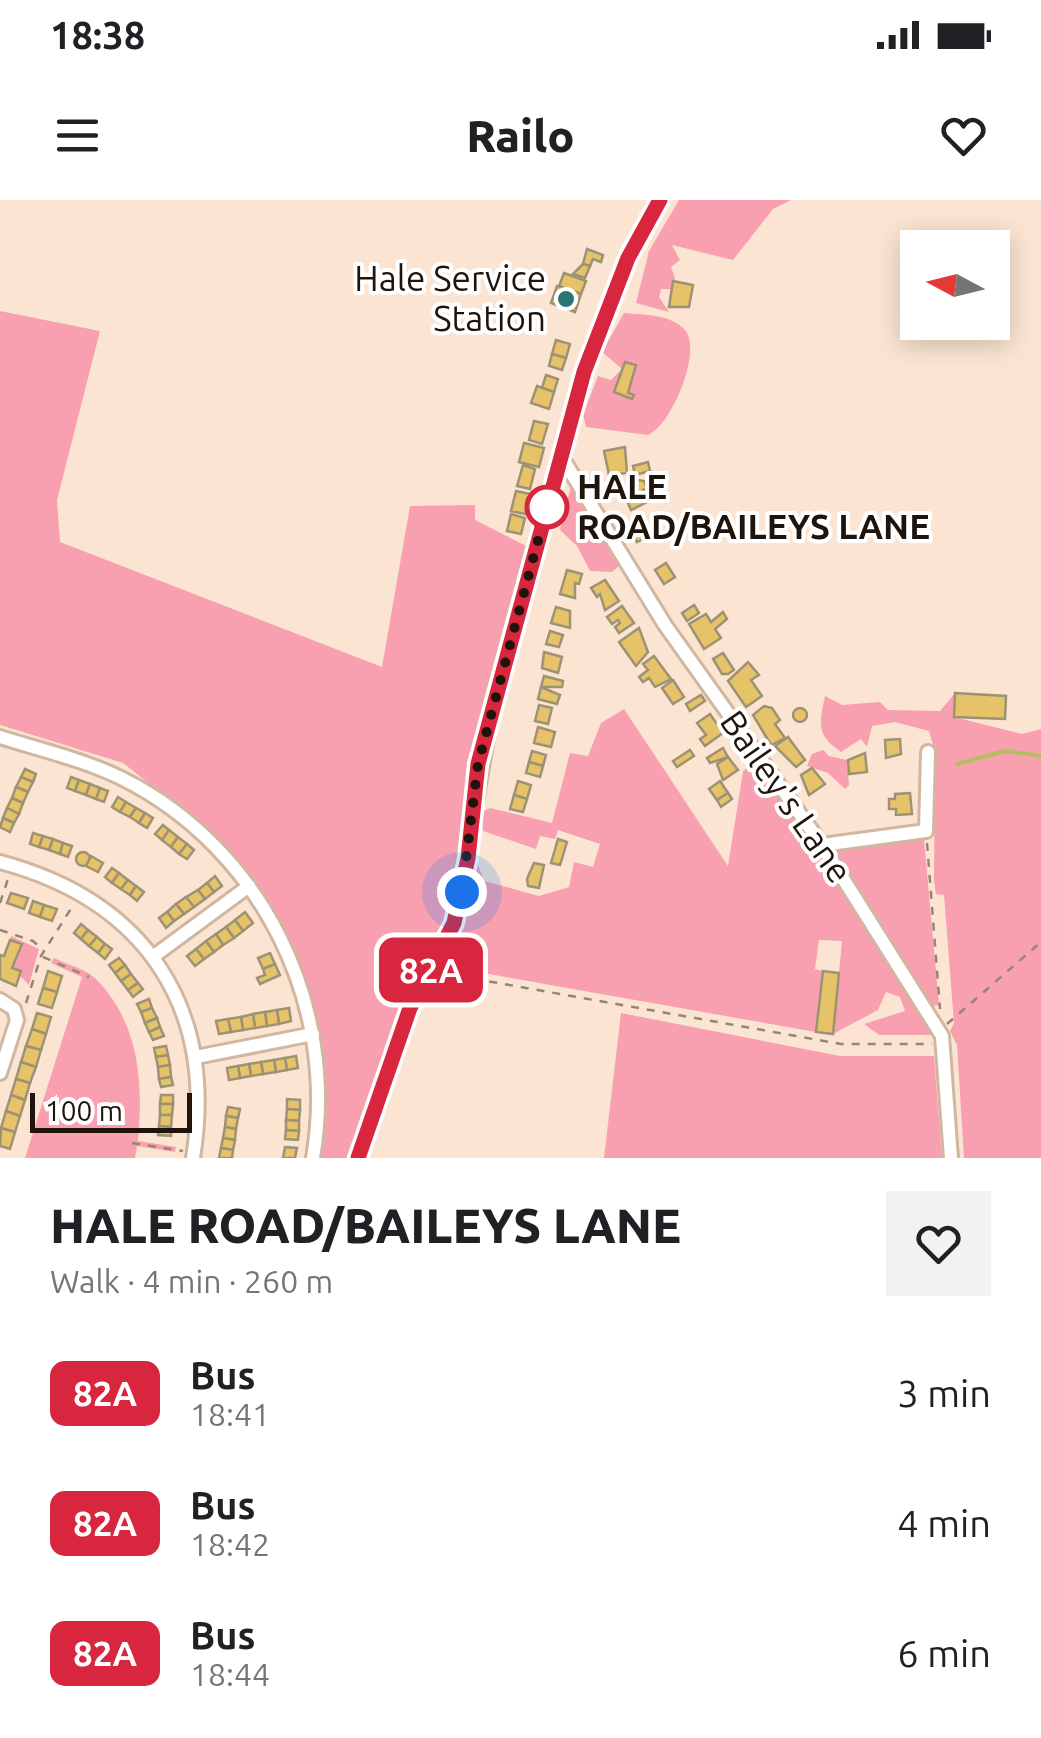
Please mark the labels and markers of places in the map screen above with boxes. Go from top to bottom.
place label: Hale Service Station [354,258,546,338]
marker: Hale Service Station [555,288,577,310]
place label: HALE ROAD/BAILEYS LANE [577,466,930,546]
marker: HALE ROAD/BAILEYS LANE [526,486,568,528]

